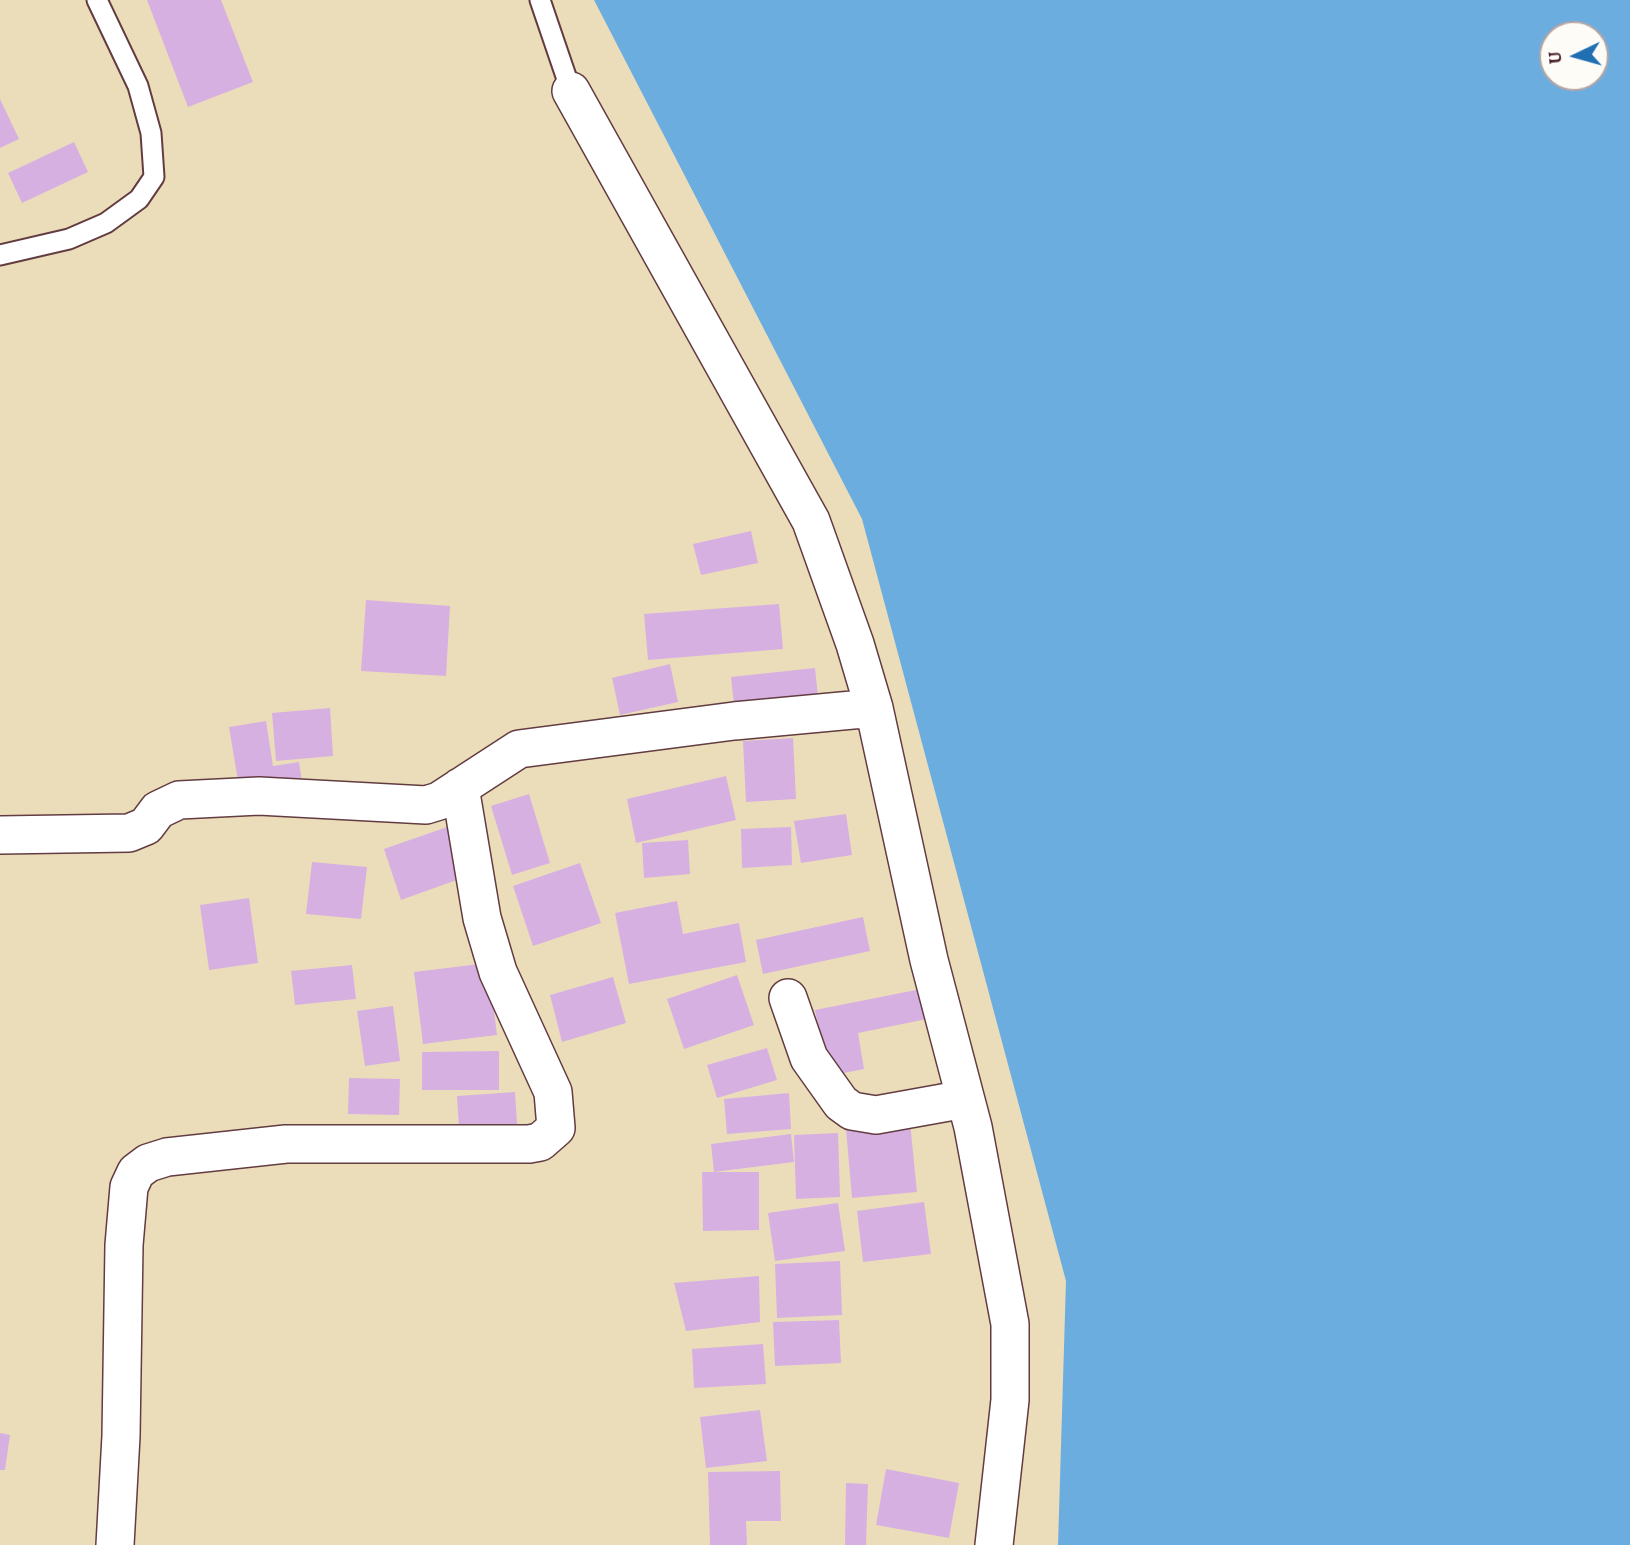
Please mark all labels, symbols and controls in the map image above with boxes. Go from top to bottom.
north arrow [1539,21,1609,91]
text: U [1542,50,1569,65]

